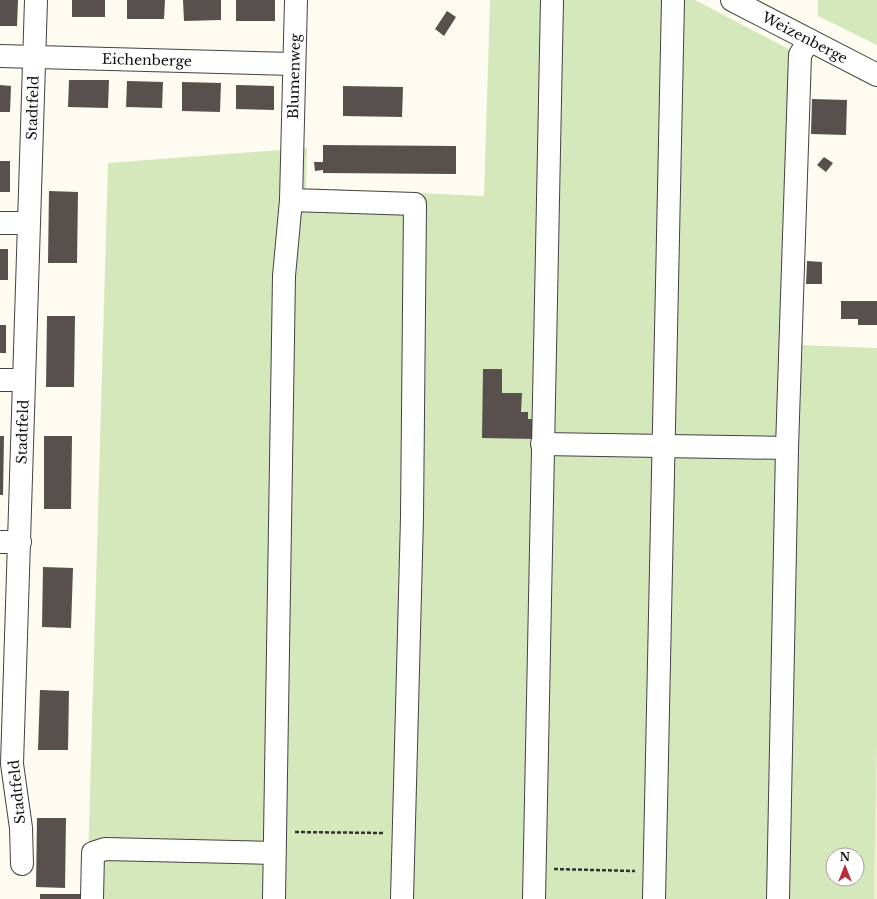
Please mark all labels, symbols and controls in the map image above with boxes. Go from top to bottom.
street label: Weizenberge [758,8,851,67]
street label: Blumenweg [284,33,304,119]
street label: Eichenberge [102,50,192,70]
street label: Stadtfeld [23,75,43,140]
street label: Stadtfeld [12,399,32,464]
street label: Stadtfeld [5,758,29,825]
north arrow [825,847,865,887]
text: N [840,850,851,864]

